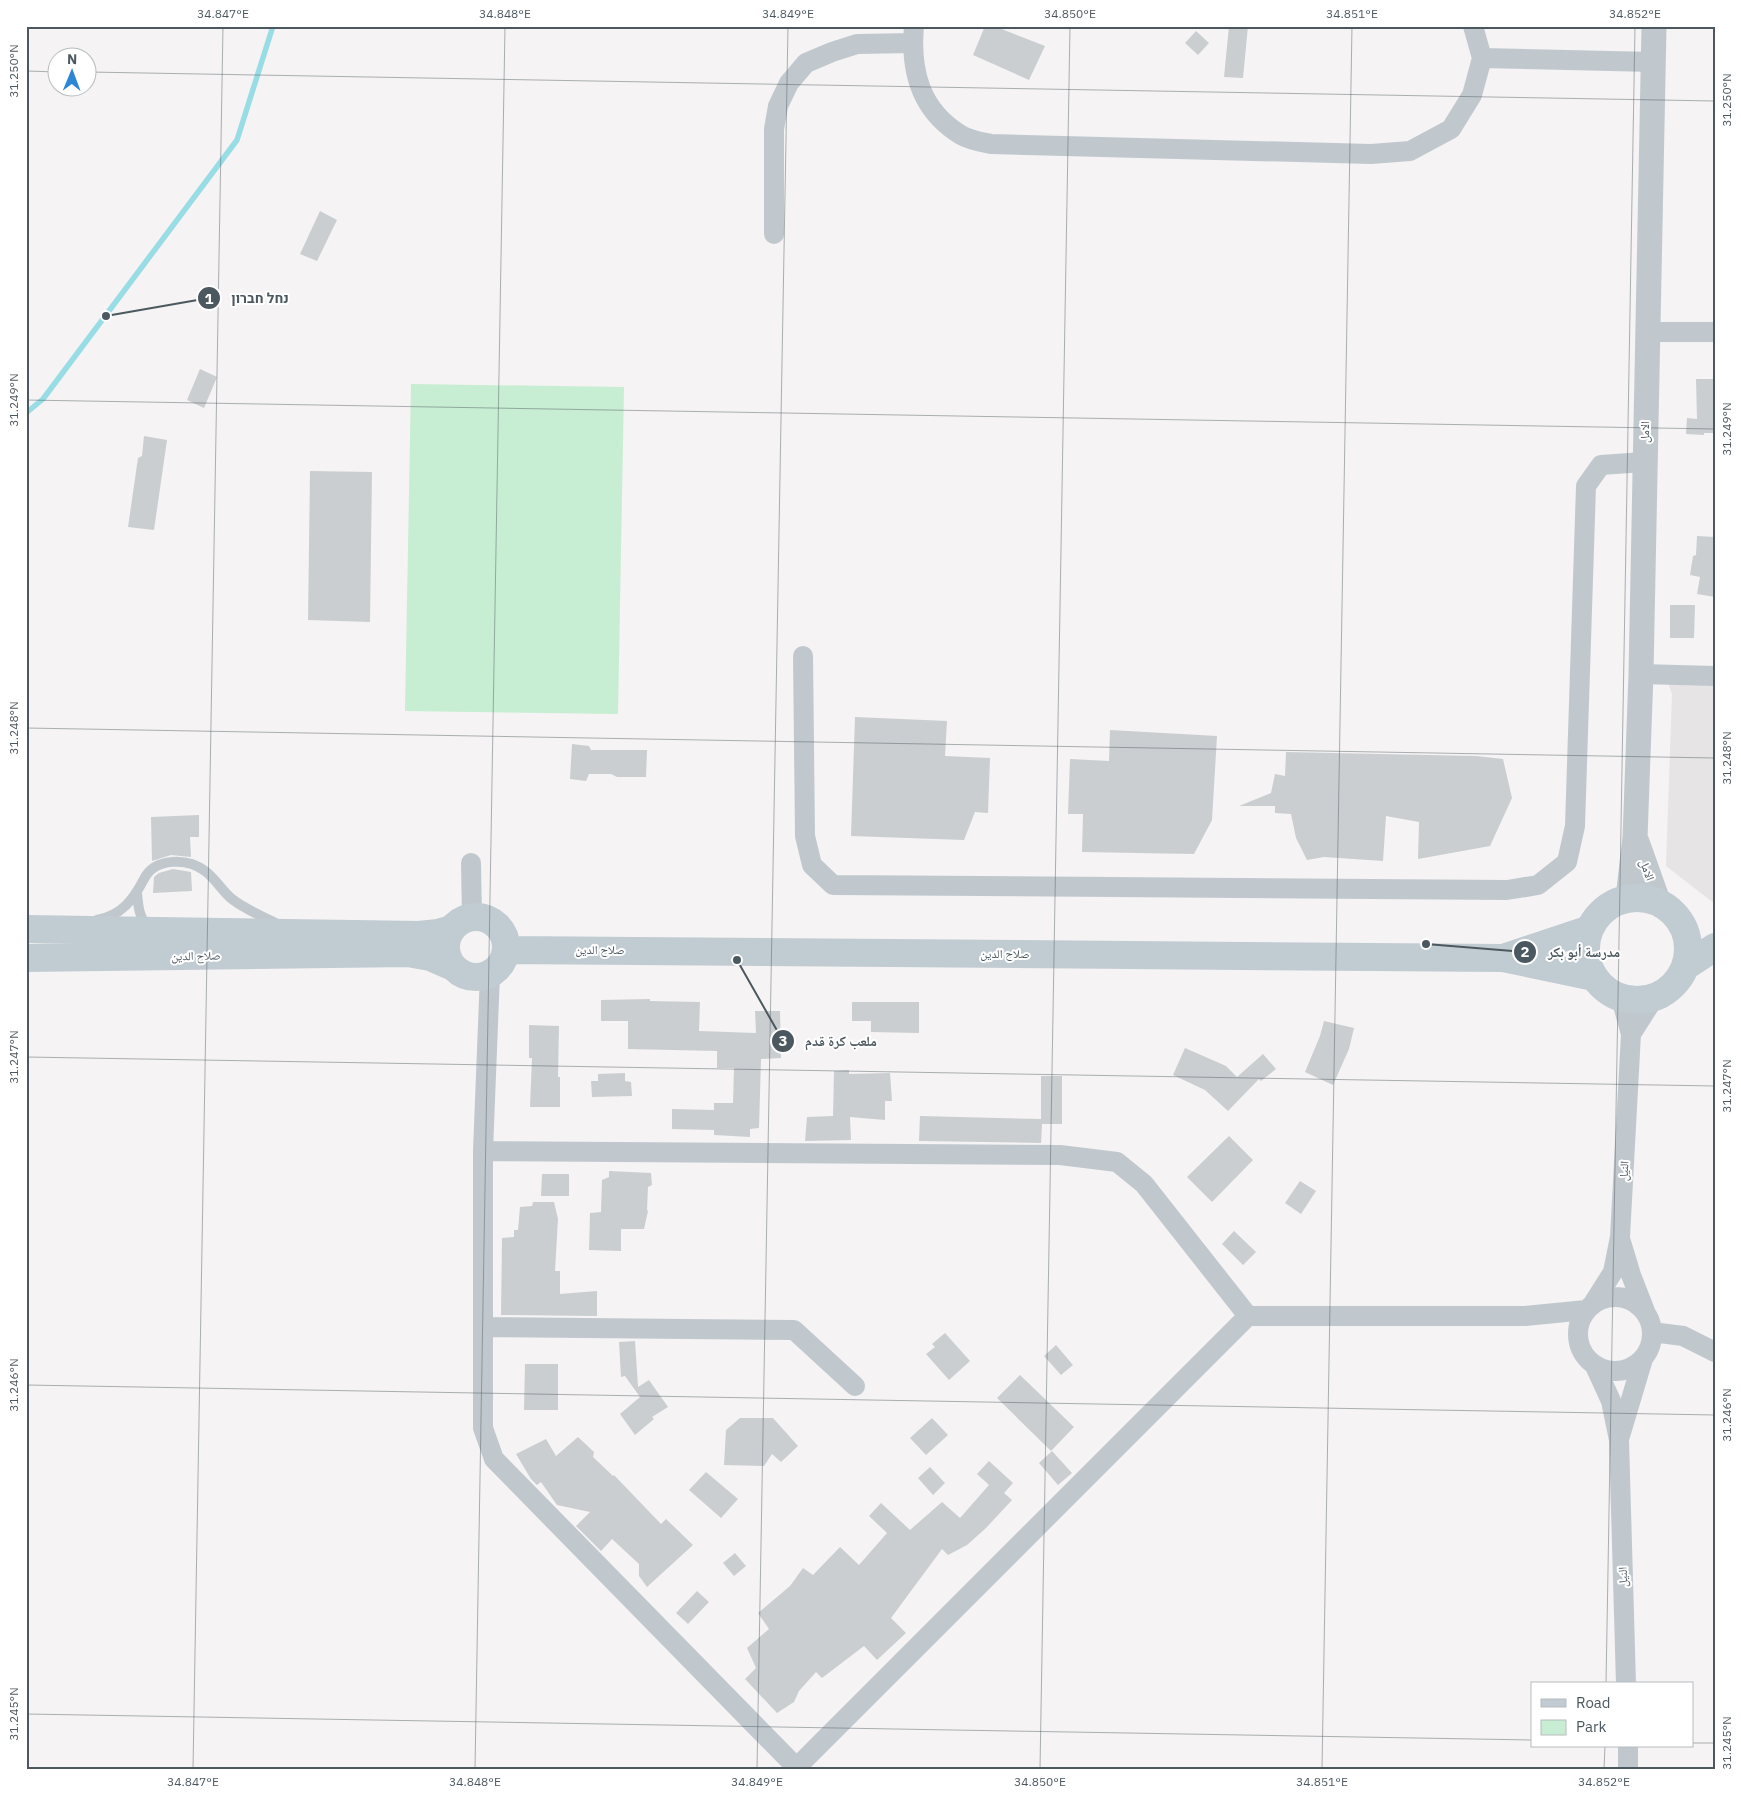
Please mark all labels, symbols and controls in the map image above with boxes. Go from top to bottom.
text: 34.847°E [197,6,249,21]
text: 34.848°E [479,6,531,21]
text: 34.849°E [762,6,814,21]
text: 34.850°E [1044,6,1096,21]
text: 34.851°E [1326,6,1378,21]
text: 34.852°E [1609,6,1661,21]
text: 31.250°N [6,44,21,98]
north arrow [48,48,98,98]
text: N [67,50,77,68]
text: 31.250°N [1719,73,1734,127]
callout: נחל חברון [196,284,299,313]
text: 1 [204,289,214,308]
text: נחל חברון [231,289,289,307]
text: 31.249°N [6,373,21,427]
text: 31.249°N [1719,402,1734,456]
street label: الامل [1637,421,1652,443]
text: 31.248°N [6,701,21,755]
text: 31.248°N [1719,731,1734,785]
street label: الامل [1637,857,1658,883]
callout: مدرسة أبو بكر [1513,937,1630,966]
street label: صلاح الدين [575,942,625,957]
text: 2 [1520,942,1530,961]
text: مدرسة أبو بكر [1547,943,1620,961]
street label: صلاح الدين [980,946,1030,961]
street label: صلاح الدين [171,948,221,964]
callout: ملعب كرة قدم [770,1027,887,1056]
text: 31.247°N [6,1030,21,1084]
text: 3 [778,1031,788,1050]
text: ملعب كرة قدم [805,1032,877,1051]
text: 31.247°N [1719,1059,1734,1113]
street label: النيل [1615,1160,1632,1182]
text: 31.246°N [6,1358,21,1412]
text: 31.246°N [1719,1388,1734,1442]
street label: النيل [1615,1566,1631,1587]
legend [1531,1682,1694,1748]
text: 31.245°N [6,1687,21,1741]
text: Road [1576,1693,1611,1712]
text: 31.245°N [1719,1716,1734,1770]
text: Park [1576,1717,1606,1736]
text: 34.847°E [167,1774,219,1789]
text: 34.848°E [449,1774,501,1789]
text: 34.849°E [731,1774,783,1789]
text: 34.850°E [1014,1774,1066,1789]
text: 34.851°E [1296,1774,1348,1789]
text: 34.852°E [1578,1774,1630,1789]

